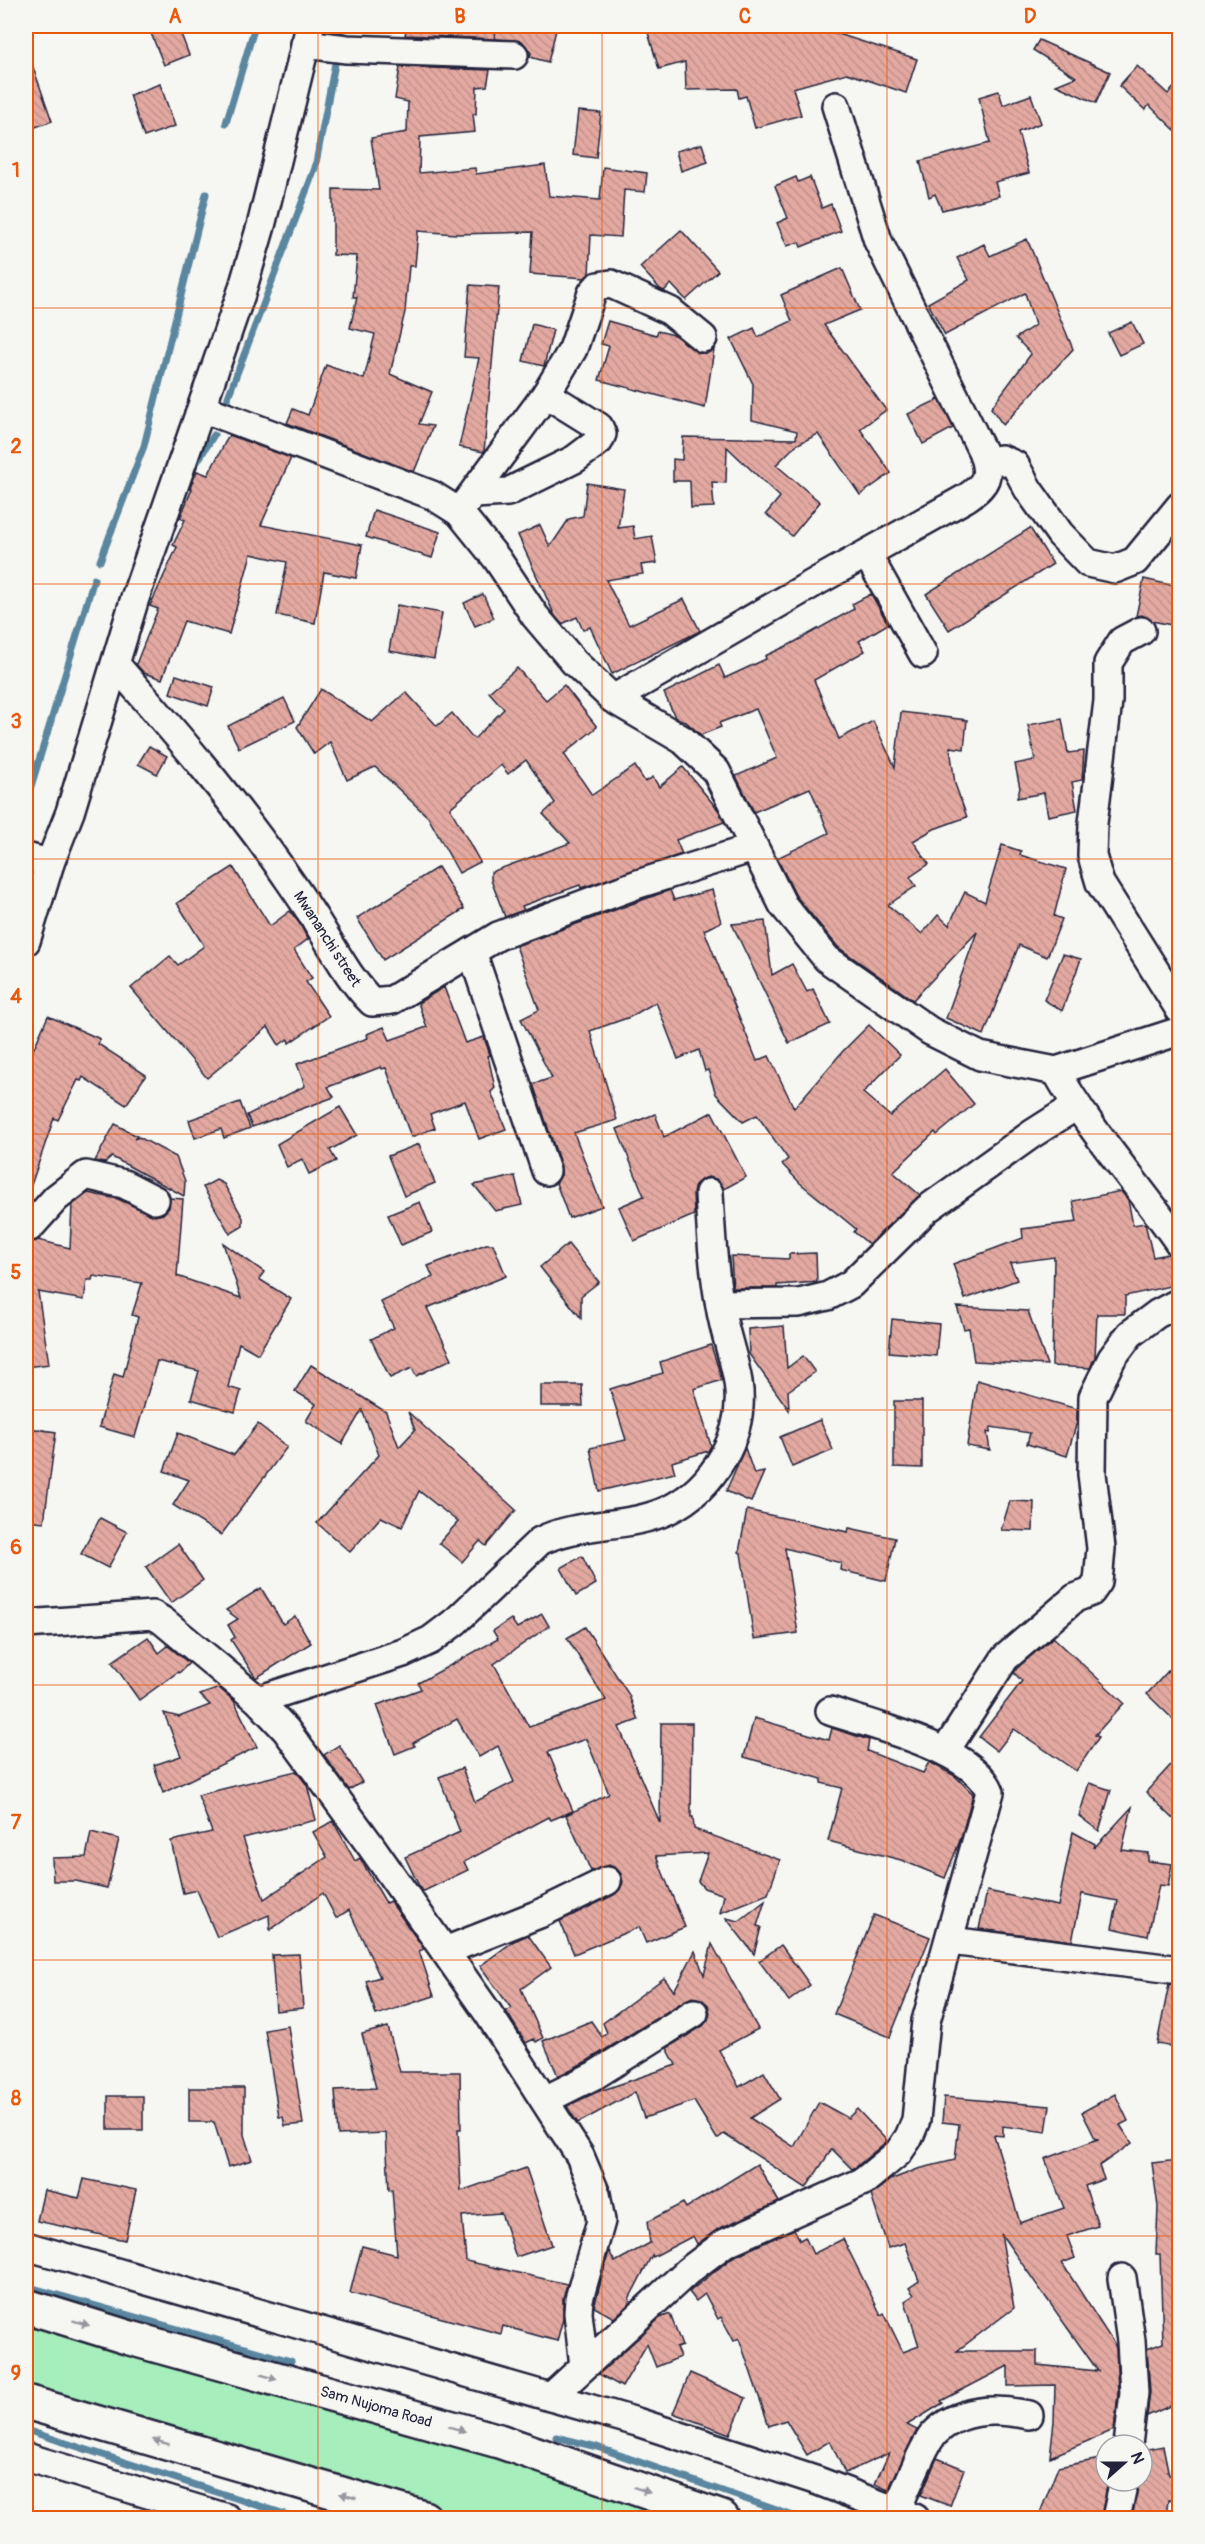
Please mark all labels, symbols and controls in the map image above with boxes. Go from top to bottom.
text: A [169,4,182,29]
text: B [454,4,466,29]
text: C [739,4,751,29]
text: D [1024,4,1037,29]
text: 1 [12,158,20,183]
text: 2 [10,434,22,459]
text: 3 [10,709,22,734]
street label: Mwananchi street [289,888,366,991]
text: 4 [10,984,22,1009]
text: 5 [11,1260,22,1285]
text: 6 [10,1535,22,1560]
text: 7 [11,1810,22,1835]
text: 8 [11,2086,21,2111]
one-way arrow [72,2319,90,2328]
text: 9 [11,2361,21,2386]
one-way arrow [260,2373,278,2382]
street label: Sam Nujoma Road [318,2382,434,2432]
one-way arrow [448,2425,466,2435]
north arrow [1094,2433,1154,2493]
one-way arrow [152,2436,170,2446]
text: N [1126,2449,1148,2467]
one-way arrow [633,2486,651,2495]
one-way arrow [339,2491,357,2500]

